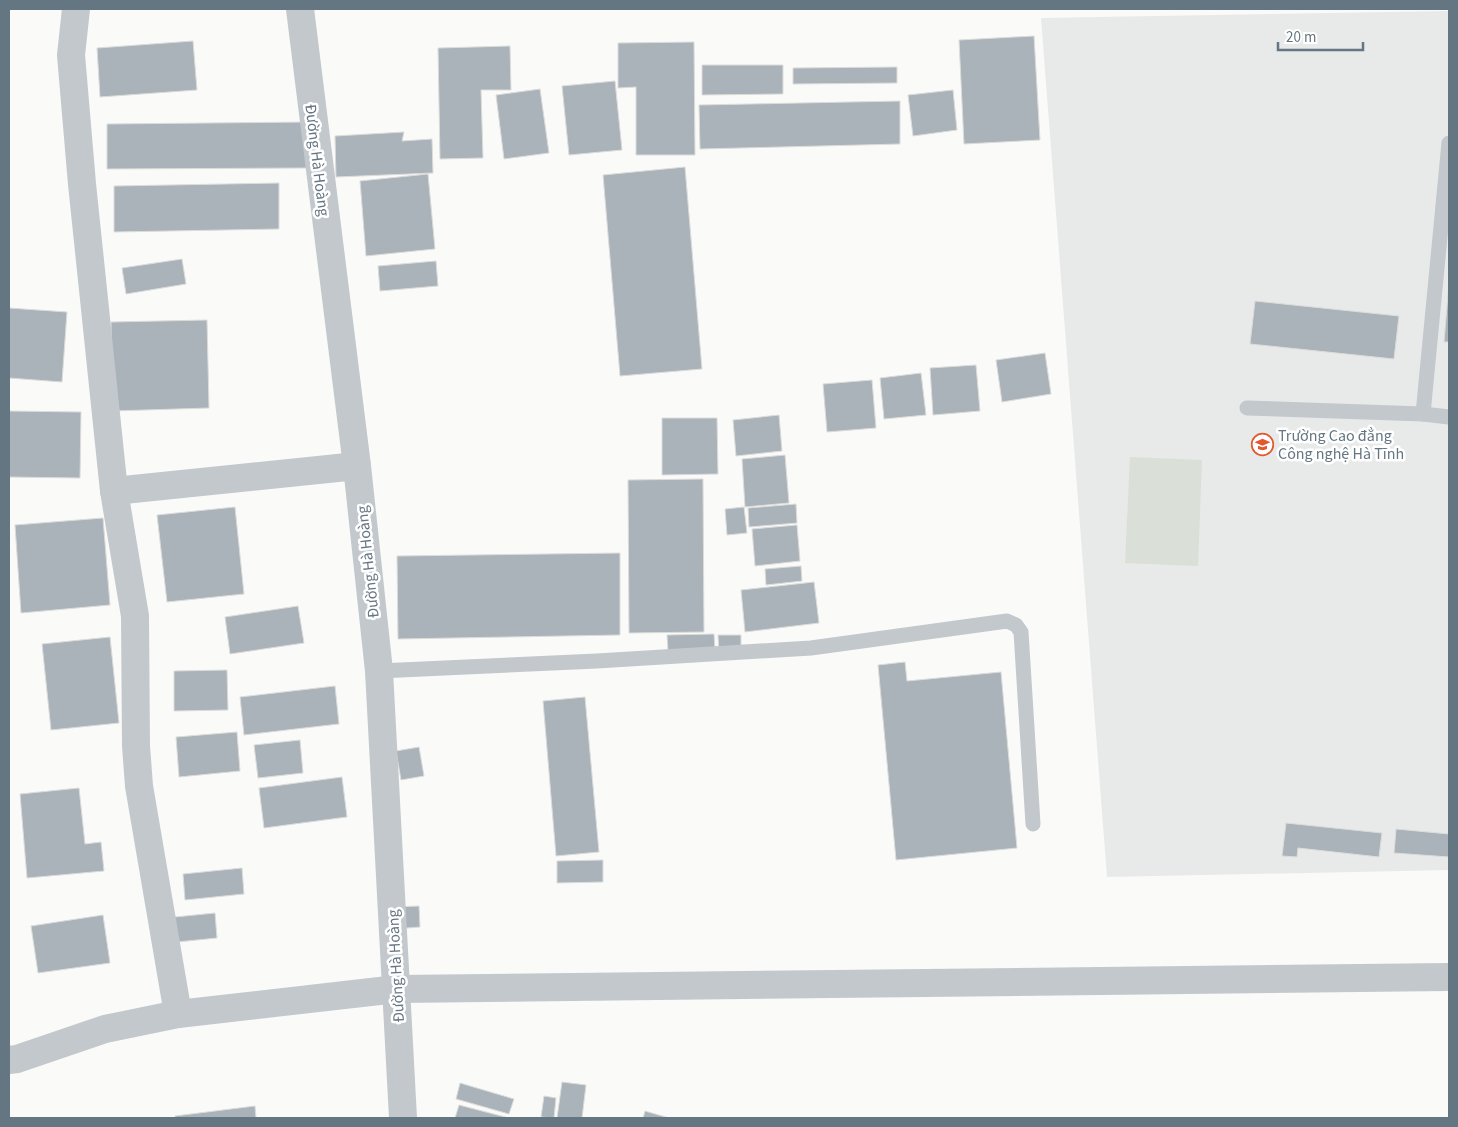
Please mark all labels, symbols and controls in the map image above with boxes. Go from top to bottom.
scale bar [1278,20,1363,52]
text: 20 m [1286,27,1316,48]
street label: Đường Hà Hoàng [299,103,335,218]
place label: Trường Cao đẳng Công nghệ Hà Tĩnh [1278,425,1404,465]
school or university icon: Trường Cao đẳng Công nghệ Hà Tĩnh [1250,432,1274,456]
street label: Đường Hà Hoàng [351,505,385,619]
street label: Đường Hà Hoàng [382,909,410,1023]

